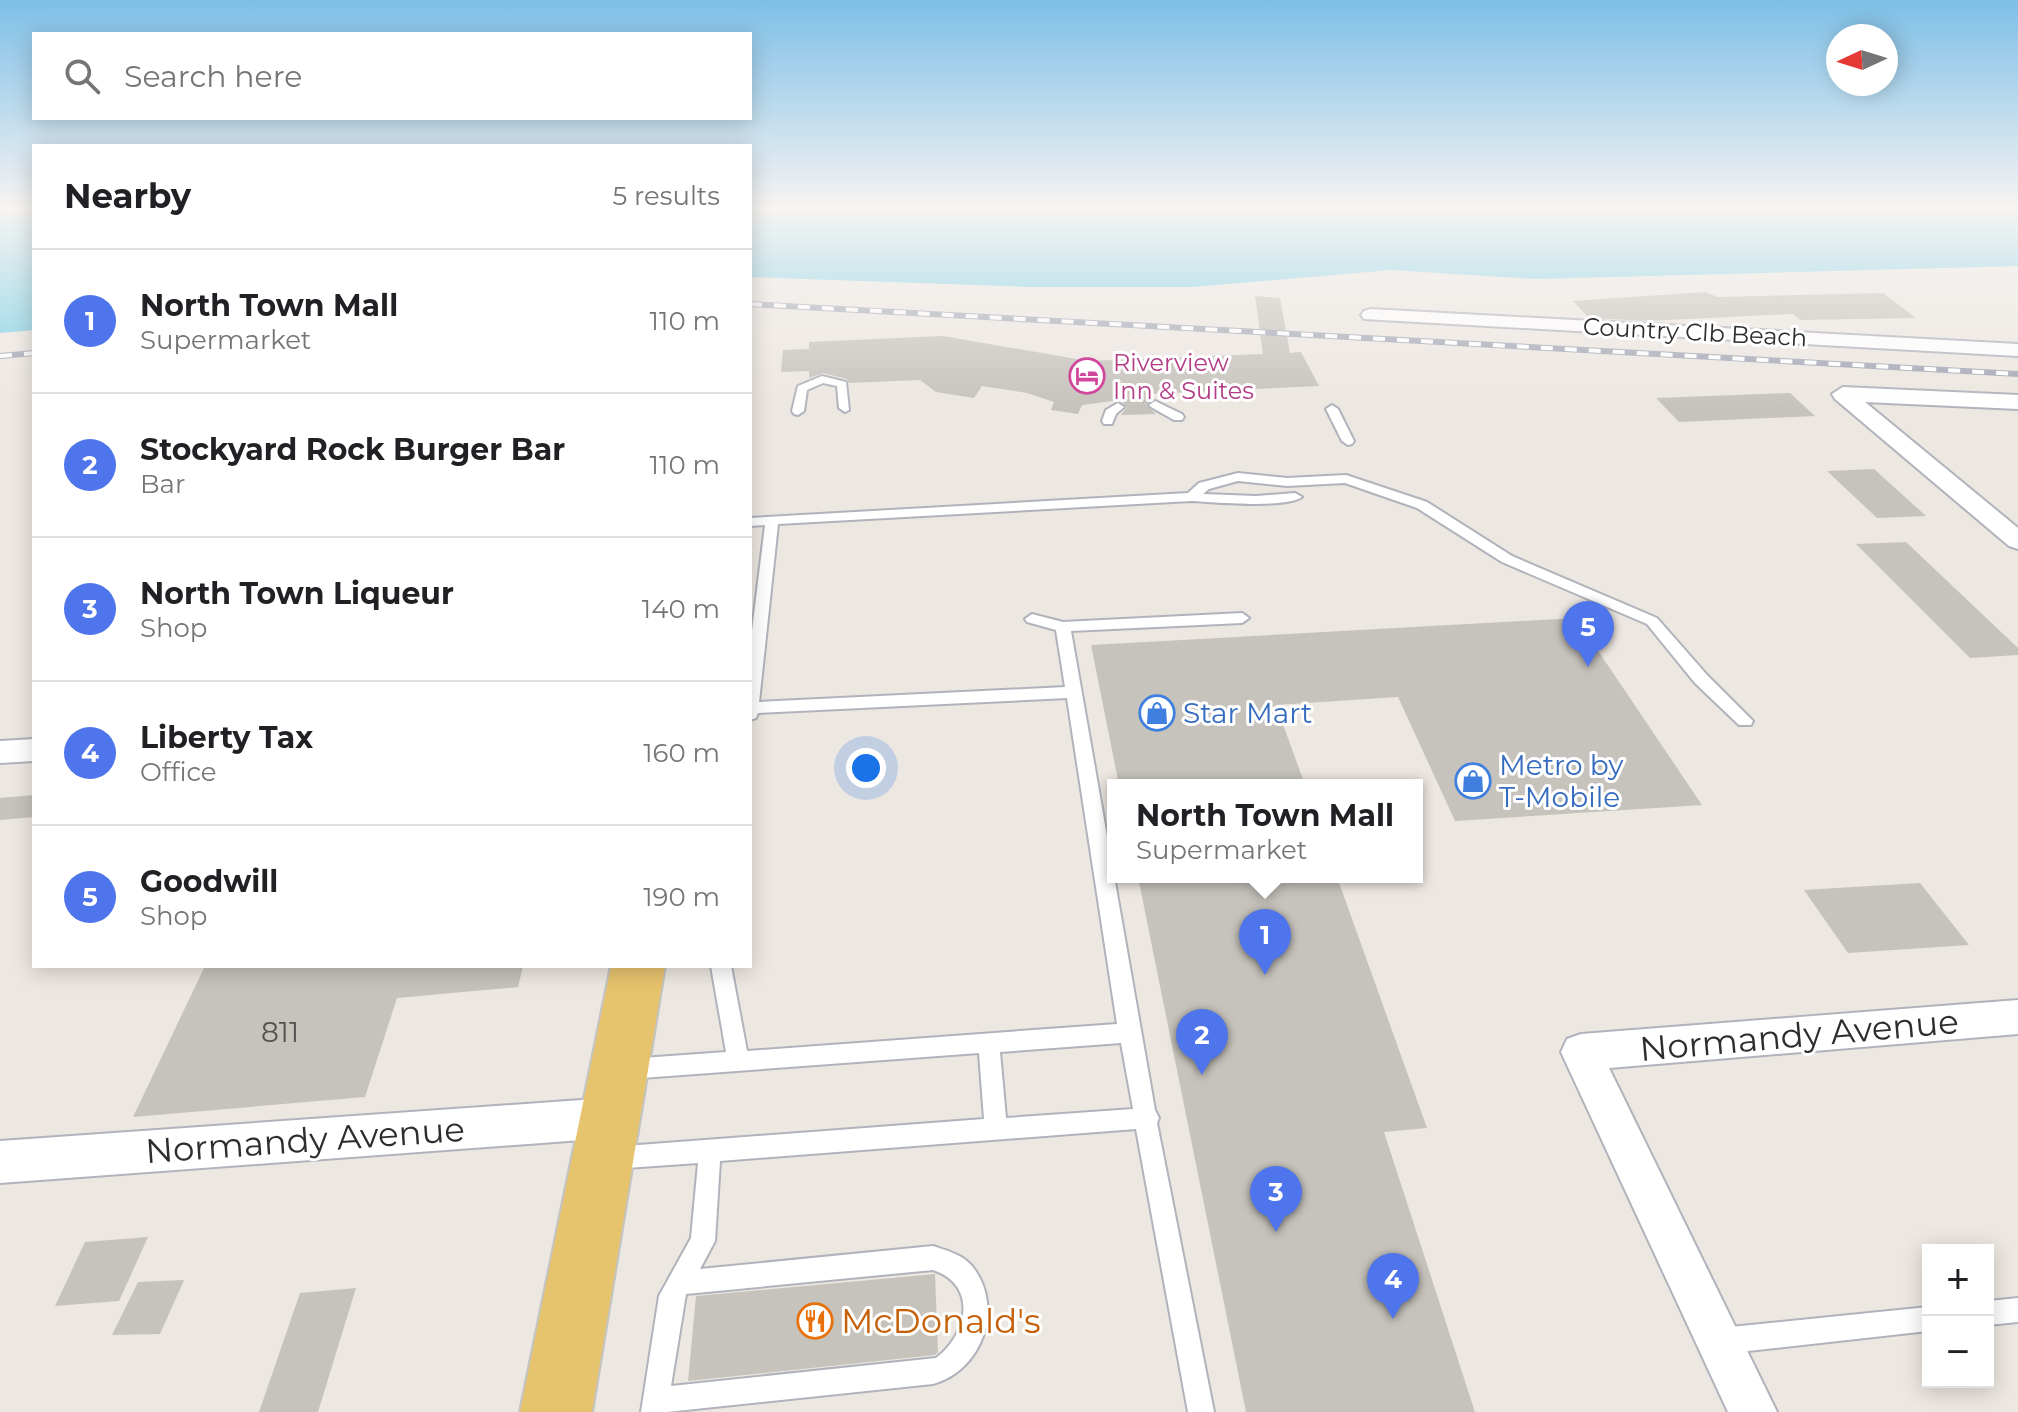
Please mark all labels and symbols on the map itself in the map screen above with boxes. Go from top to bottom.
north arrow [1826,24,1898,96]
street label: Country Clb Beach [1582,312,1808,352]
place label: Riverview Inn & Suites [1113,348,1254,405]
hotel icon: Riverview Inn & Suites [1068,357,1106,395]
pin: 5 [1562,601,1614,667]
shop icon: Star Mart [1138,694,1176,732]
place label: Star Mart [1183,696,1312,730]
your location [846,748,886,788]
place label: Metro by T-Mobile [1499,748,1624,814]
shop icon: Metro by T-Mobile [1454,762,1492,800]
pin: 1 [1239,909,1291,975]
street label: Normandy Avenue [1638,1000,1960,1070]
pin: 2 [1176,1009,1228,1075]
house number: 811 [261,1015,299,1049]
street label: Normandy Avenue [144,1108,466,1172]
pin: 3 [1250,1166,1302,1232]
pin: 4 [1367,1253,1419,1319]
place label: McDonald's [841,1300,1041,1342]
restaurant icon: McDonald's [796,1302,834,1340]

